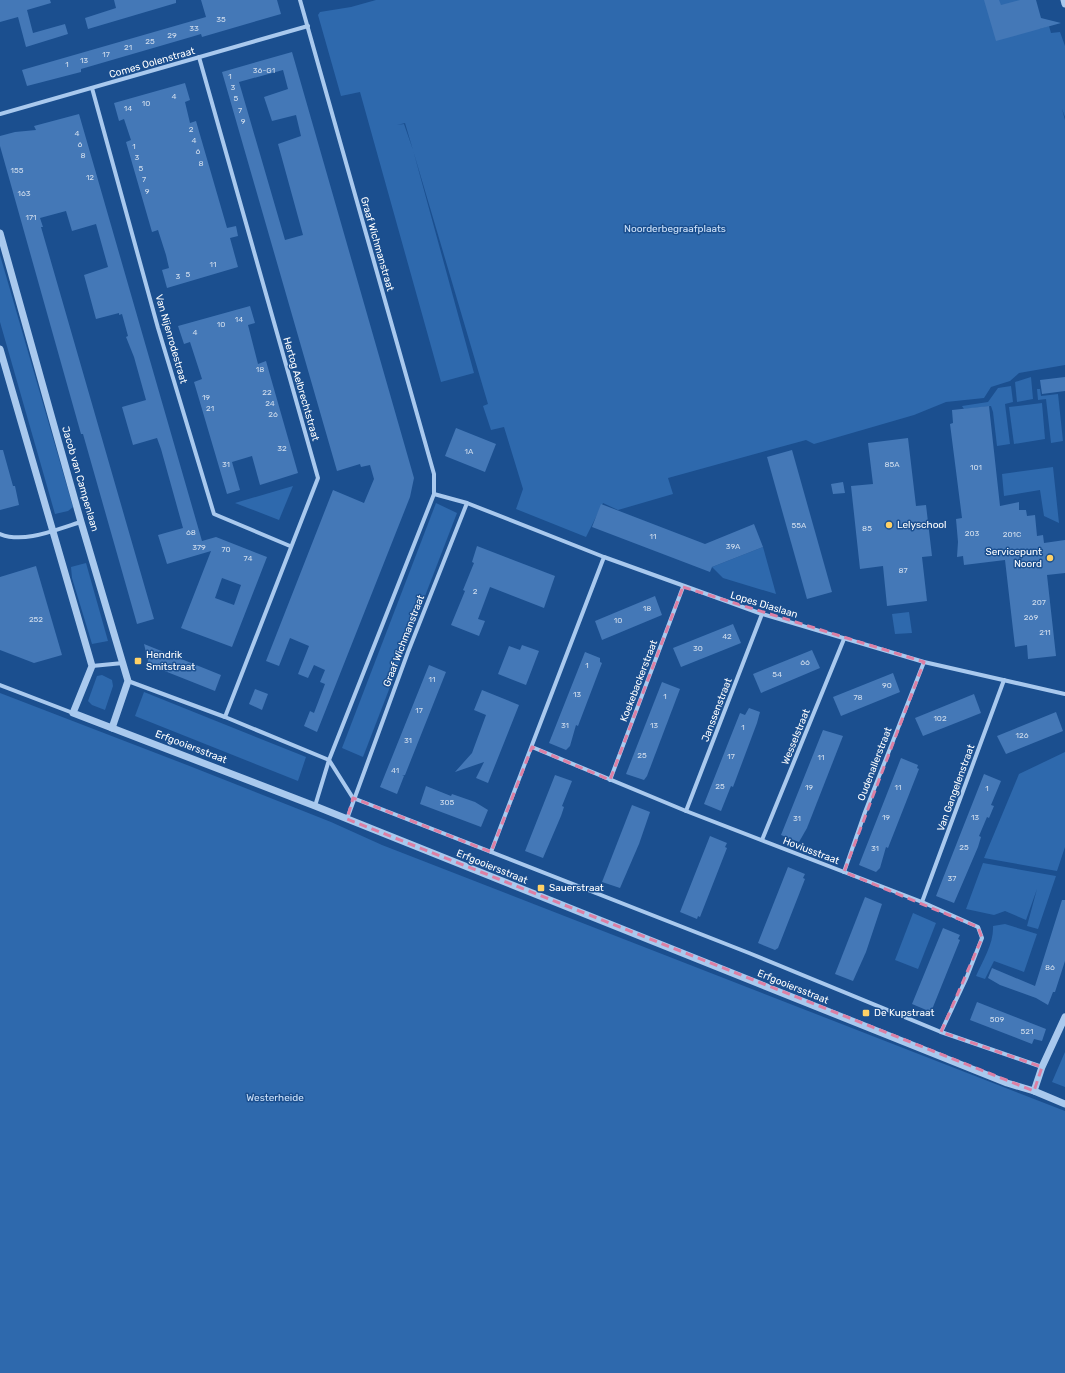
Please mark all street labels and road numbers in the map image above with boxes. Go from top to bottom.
street label: Comes Oolenstraat [108,45,196,81]
street label: Graaf Wichmanstraat [358,195,396,293]
street label: Van Nijenrodestraat [153,293,189,385]
street label: Hertog Aelbrechtstraat [280,336,322,442]
street label: Jacob van Campenlaan [59,425,101,533]
street label: Lopes Diaslaan [729,589,799,621]
street label: Graaf Wichmanstraat [381,593,427,689]
street label: Koekebackerstraat [618,638,660,724]
street label: Janssenstraat [699,676,735,744]
street label: Wesselstraat [779,707,813,767]
street label: Oudenallerstraat [855,725,895,802]
street label: Erfgooiersstraat [154,728,229,766]
street label: Van Gangelenstraat [935,743,977,833]
street label: Hoviusstraat [781,835,841,867]
street label: Erfgooiersstraat [455,847,529,887]
street label: Erfgooiersstraat [756,967,830,1007]

